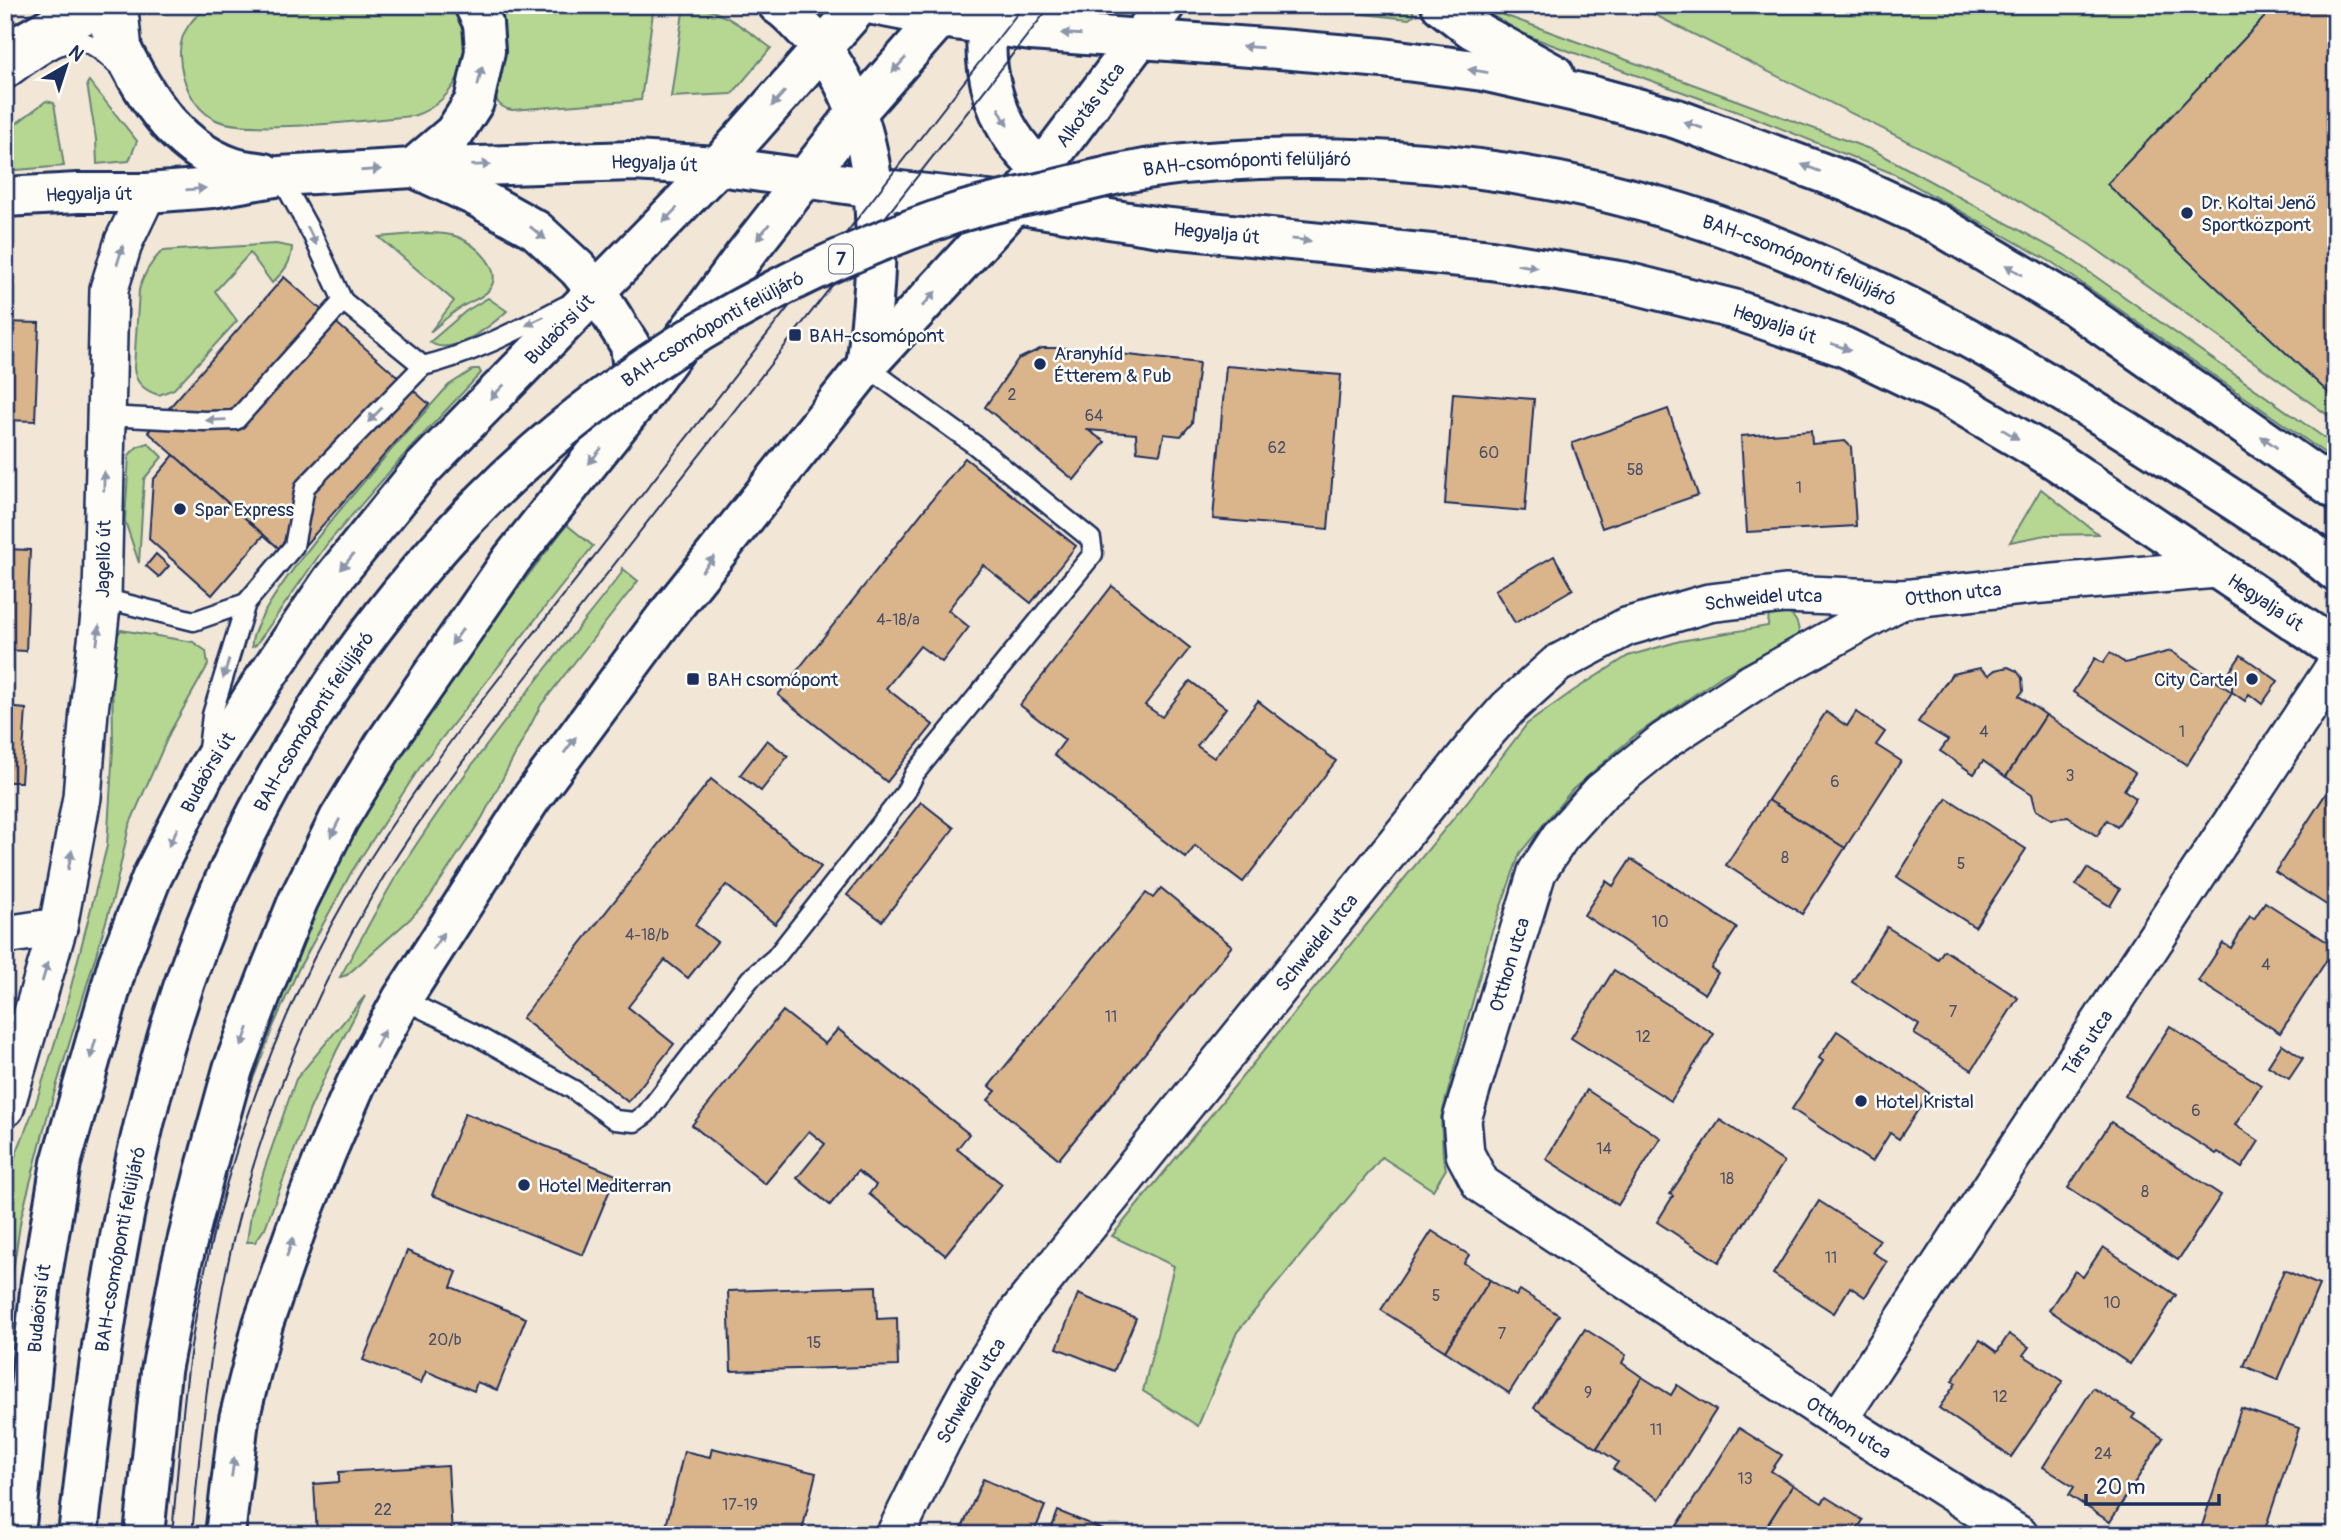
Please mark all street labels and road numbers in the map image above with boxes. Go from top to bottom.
street label: Alkotás utca [1051,58,1130,152]
street label: BAH-csomóponti felüljáró [1141,147,1351,182]
street label: Hegyalja út [611,150,698,178]
street label: Hegyalja út [45,182,133,208]
street label: BAH-csomóponti felüljáró [1699,210,1900,312]
street label: Hegyalja út [1172,217,1261,250]
road number: 7 [829,244,853,274]
street label: BAH-csomóponti felüljáró [617,266,808,393]
street label: Budaörsi út [520,289,600,370]
street label: Hegyalja út [1730,299,1820,350]
street label: Jagelló út [91,519,117,598]
street label: Hegyalja út [2223,569,2308,637]
street label: Otthon utca [1904,577,2003,612]
street label: Schweidel utca [1703,583,1823,616]
street label: BAH-csomóponti felüljáró [249,627,380,816]
street label: Budaörsi út [176,728,241,817]
street label: Schweidel utca [1270,889,1364,996]
street label: Otthon utca [1484,915,1535,1015]
street label: Társ utca [2057,1005,2118,1081]
street label: BAH-csomóponti felüljáró [90,1144,151,1354]
street label: Budaörsi út [23,1262,57,1354]
street label: Schweidel utca [931,1334,1011,1448]
street label: Otthon utca [1801,1391,1896,1464]

